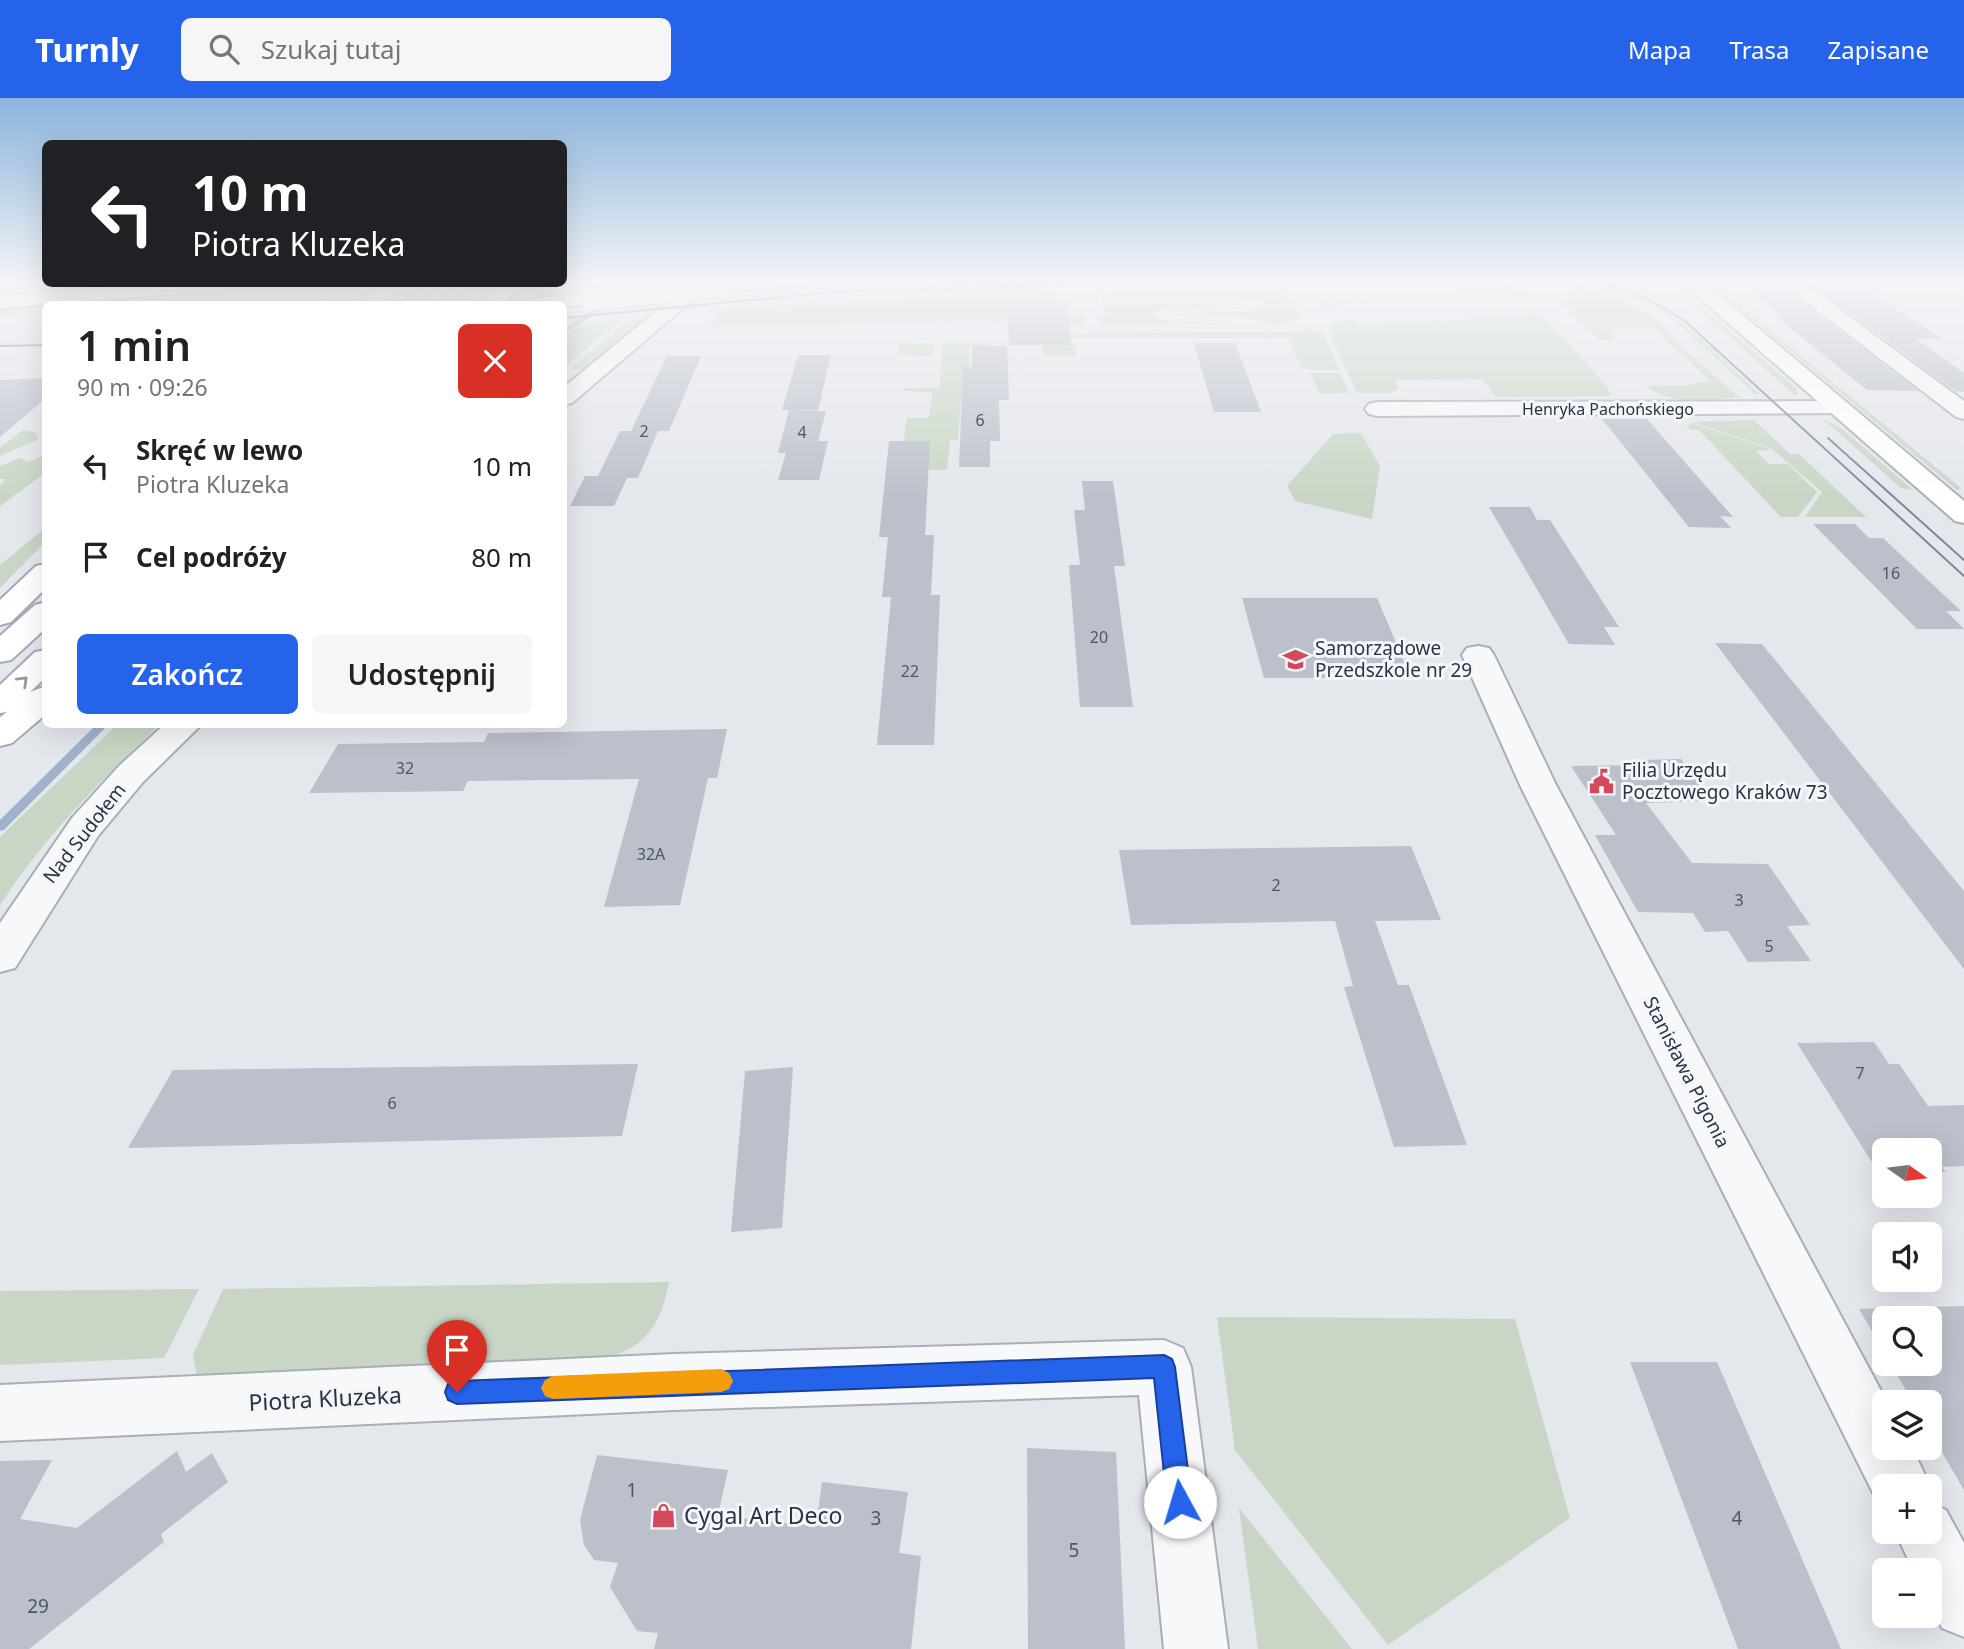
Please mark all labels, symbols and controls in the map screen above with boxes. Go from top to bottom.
search box [181,18,671,81]
text: Turnly [35,27,139,72]
icon: search [205,30,243,68]
text: Szukaj tutaj [261,31,401,67]
text: Mapa [1628,33,1692,66]
text: Trasa [1730,33,1790,66]
text: Zapisane [1828,33,1929,66]
text: 10 m [192,159,309,225]
icon: left [77,168,168,259]
text: Piotra Kluzeka [192,222,405,265]
text: 1 min [77,316,191,373]
button: close [458,324,532,398]
text: 90 m · 09:26 [77,371,208,403]
street label: Henryka Pachońskiego [1522,398,1694,420]
house number: 6 [975,409,985,431]
house number: 2 [639,420,649,442]
house number: 4 [797,421,807,443]
text: Skręć w lewo [136,432,303,468]
icon: left [77,447,115,485]
text: 10 m [471,448,532,484]
text: Piotra Kluzeka [136,468,289,500]
icon: arrive [77,538,115,576]
text: Cel podróży [136,539,287,575]
text: 80 m [471,539,532,575]
house number: 16 [1882,562,1900,584]
house number: 20 [1090,626,1108,648]
button: Zakończ [77,634,298,714]
button: Udostępnij [312,634,532,714]
place label: Samorządowe Przedszkole nr 29 [1315,635,1472,683]
school or university icon: Samorządowe Przedszkole nr 29 [1281,645,1309,673]
house number: 22 [901,660,919,682]
one-way arrow [15,677,28,690]
house number: 32 [396,757,414,779]
place label: Filia Urzędu Pocztowego Kraków 73 [1622,757,1828,805]
public building icon: Filia Urzędu Pocztowego Kraków 73 [1588,767,1616,795]
street label: Nad Sudołem [37,778,131,888]
house number: 32A [637,843,666,865]
house number: 2 [1271,874,1281,896]
house number: 3 [1734,889,1744,911]
house number: 5 [1764,935,1774,957]
street label: Stanisława Pigonia [1638,992,1736,1152]
house number: 7 [1855,1062,1865,1084]
house number: 6 [387,1092,397,1114]
north arrow [1872,1138,1942,1208]
map controls [1872,1138,1942,1628]
button: sound [1872,1222,1942,1292]
button: search [1872,1306,1942,1376]
pin [427,1320,487,1392]
icon: arrive [438,1331,476,1369]
street label: Piotra Kluzeka [248,1378,402,1418]
button: layers [1872,1390,1942,1460]
position arrow [1143,1465,1217,1539]
button: + [1872,1474,1942,1544]
house number: 1 [627,1477,637,1503]
place label: Cygal Art Deco [684,1499,842,1531]
shop icon: Cygal Art Deco [650,1501,678,1529]
house number: 3 [871,1505,881,1531]
house number: 4 [1732,1505,1743,1531]
house number: 5 [1069,1537,1079,1563]
button: − [1872,1558,1942,1628]
house number: 29 [27,1593,49,1619]

